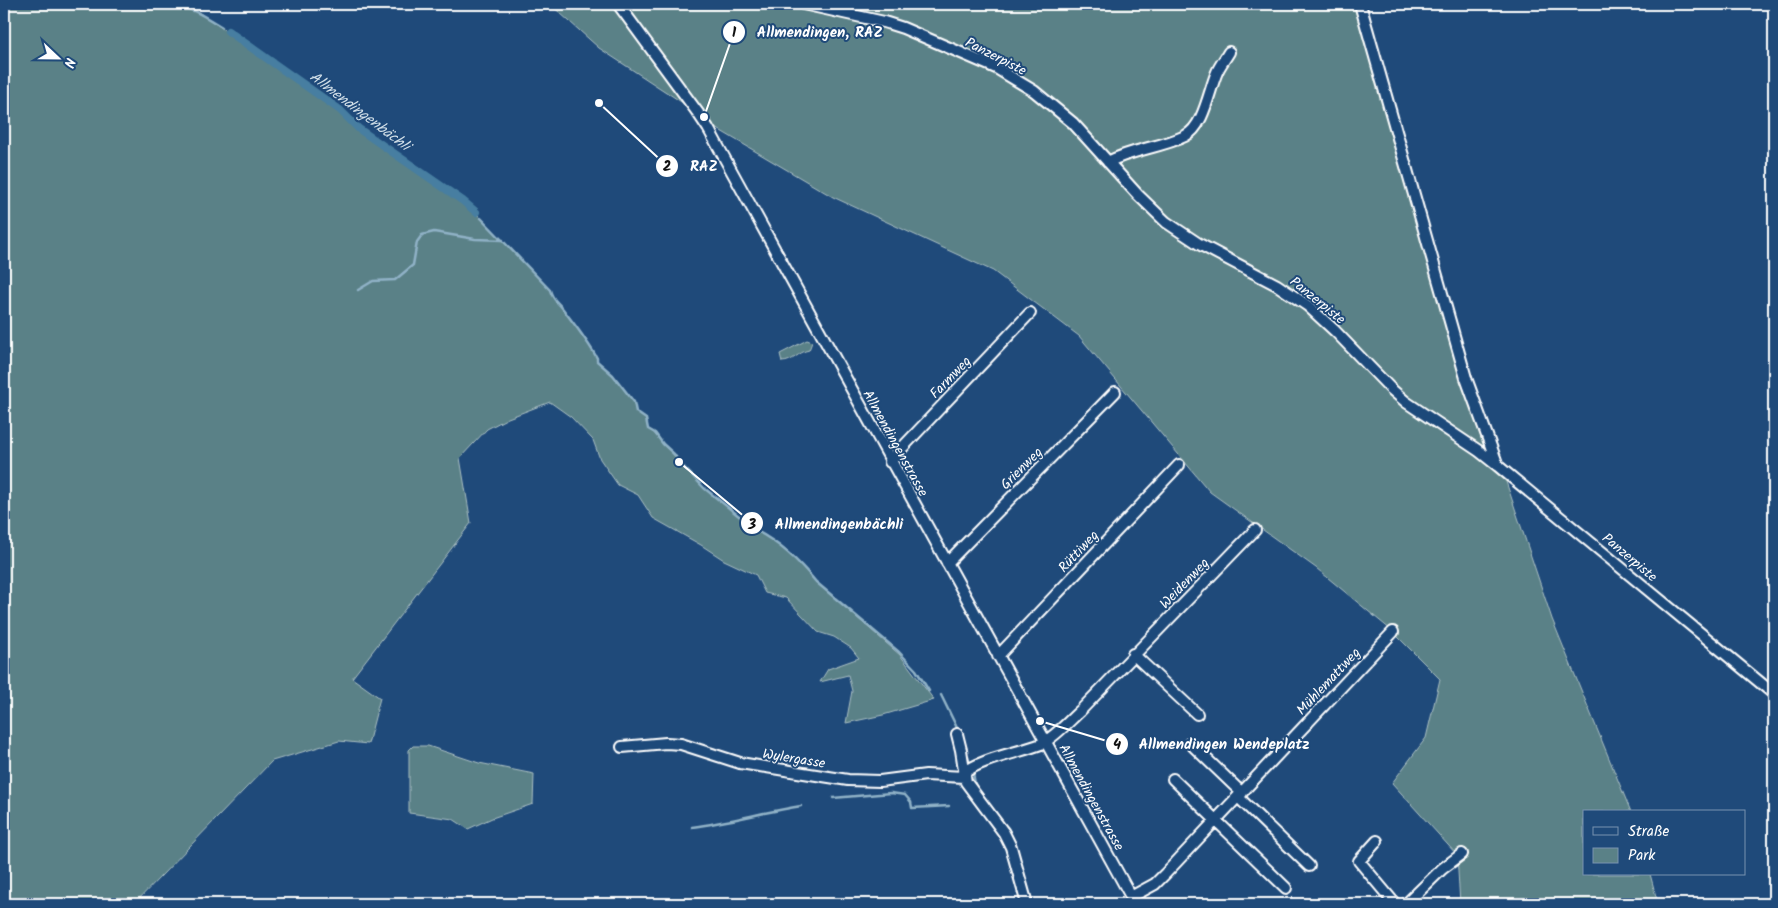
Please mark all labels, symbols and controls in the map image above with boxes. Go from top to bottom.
callout: Allmendingen, RAZ [722,17,893,47]
text: 1 [732,21,737,45]
text: Allmendingen, RAZ [757,21,883,45]
north arrow [32,32,82,82]
street label: Panzerpiste [961,32,1031,82]
text: N [57,54,81,71]
water label: Allmendingenbächli [304,66,418,160]
callout: RAZ [655,151,728,181]
text: 2 [663,155,672,179]
text: RAZ [690,155,718,179]
street label: Panzerpiste [1285,271,1351,331]
street label: Farmweg [925,351,977,404]
street label: Allmendingenstrasse [857,386,934,502]
street label: Grienweg [995,442,1048,495]
callout: Allmendingenbächli [740,508,913,538]
text: 3 [747,513,756,537]
text: Allmendingenbächli [775,513,904,537]
street label: Rüttiweg [1053,525,1104,578]
street label: Panzerpiste [1597,528,1662,588]
street label: Weidenweg [1155,553,1215,614]
street label: Mühlemattweg [1291,643,1366,721]
callout: Allmendingen Wendeplatz [1104,729,1320,759]
text: 4 [1113,733,1121,757]
text: Allmendingen Wendeplatz [1139,733,1309,757]
street label: Allmendingenstrasse [1053,740,1130,856]
street label: Wylergasse [761,743,828,775]
legend [1583,810,1746,876]
text: Straße [1628,820,1670,844]
text: Park [1628,844,1656,868]

